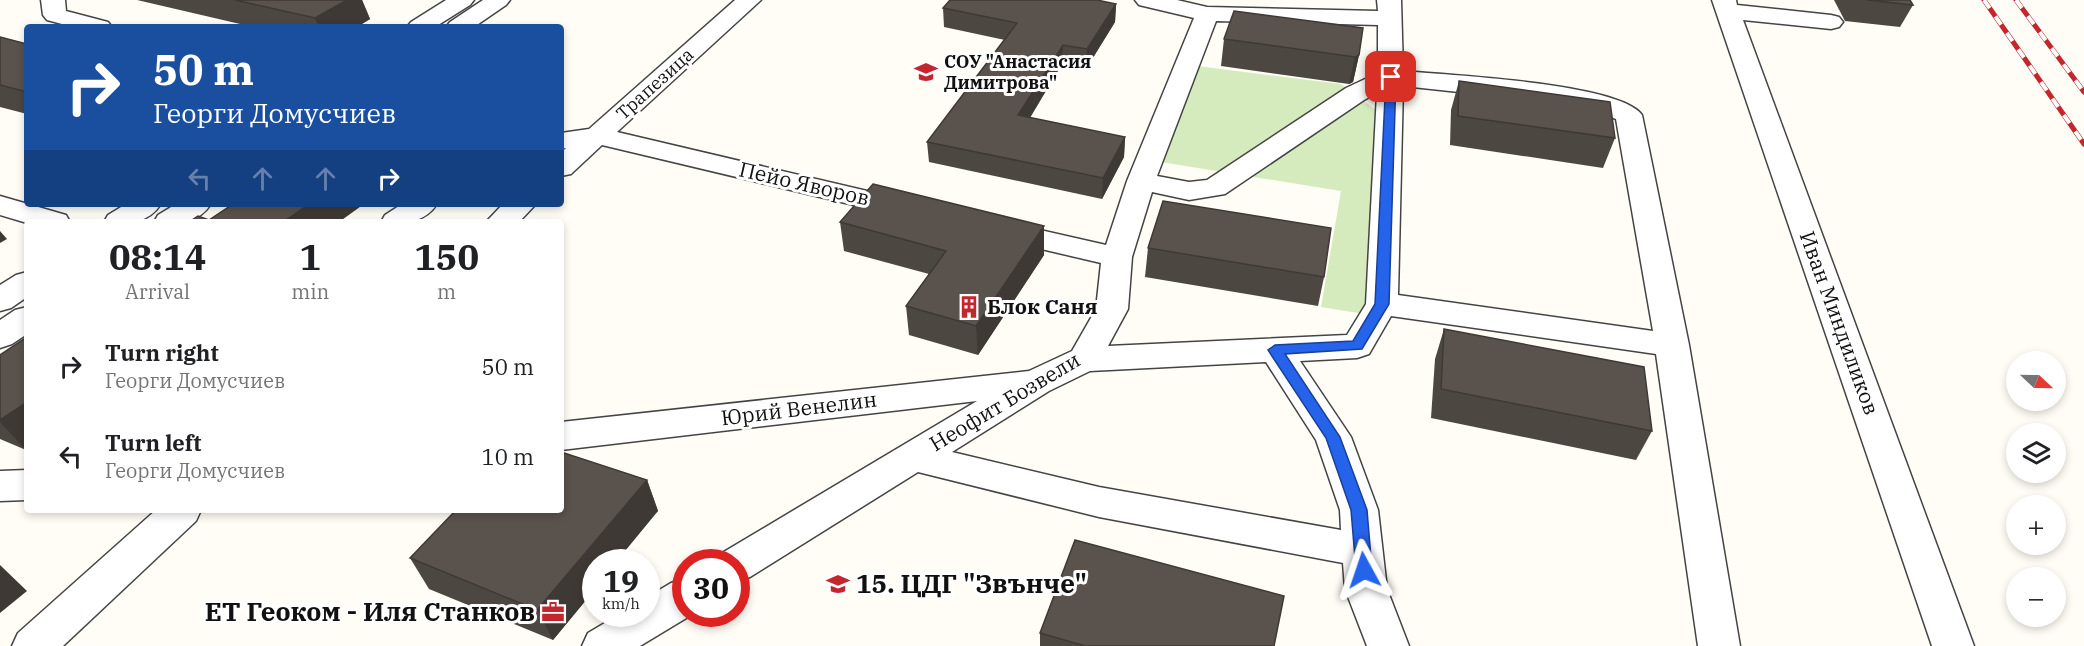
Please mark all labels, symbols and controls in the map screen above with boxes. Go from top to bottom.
text: 50 m [153,42,254,97]
street label: Трапезица [611,43,698,124]
icon: right [54,48,132,126]
place label: СОУ "Анастасия Димитрова" [944,50,1091,94]
pin [1365,51,1416,102]
school or university icon: СОУ "Анастасия Димитрова" [913,59,939,85]
icon: arrive [1374,60,1407,93]
text: Георги Домусчиев [153,95,396,130]
street label: Пейо Яворов [736,154,872,212]
icon: left [183,162,216,195]
icon: ahead [246,162,279,195]
icon: ahead [309,162,342,195]
icon: right [372,162,405,195]
street label: Иван Миндиликов [1794,227,1886,418]
text: 08:14 [109,233,206,280]
text: 1 [299,233,321,280]
text: 150 [414,233,479,280]
text: Arrival [125,278,190,305]
text: min [291,278,329,305]
text: m [437,278,456,305]
place label: Блок Саня [987,292,1098,320]
building icon: Блок Саня [956,294,982,320]
text: Turn right [105,338,219,367]
street label: Неофит Бозвели [924,345,1085,457]
icon: right [54,350,87,383]
north arrow [2006,351,2066,411]
map controls [2006,351,2066,627]
text: 50 m [482,352,534,381]
text: Георги Домусчиев [105,367,285,394]
street label: Юрий Венелин [719,385,879,431]
button: layers [2006,423,2066,483]
text: Turn left [105,428,201,457]
icon: left [54,440,87,473]
text: 10 m [482,442,534,471]
text: Георги Домусчиев [105,457,285,484]
button: + [2006,495,2066,555]
position arrow [1332,538,1396,602]
speed limit sign: 30 [672,549,750,627]
text: 19 [603,561,639,600]
place label: 15. ЦДГ "Звънче" [856,566,1087,600]
button: − [2006,567,2066,627]
school or university icon: 15. ЦДГ "Звънче" [825,571,851,597]
place label: ЕТ Геоком - Иля Станков [205,594,535,628]
text: km/h [602,594,640,613]
office icon: ЕТ Геоком - Иля Станков [540,599,566,625]

